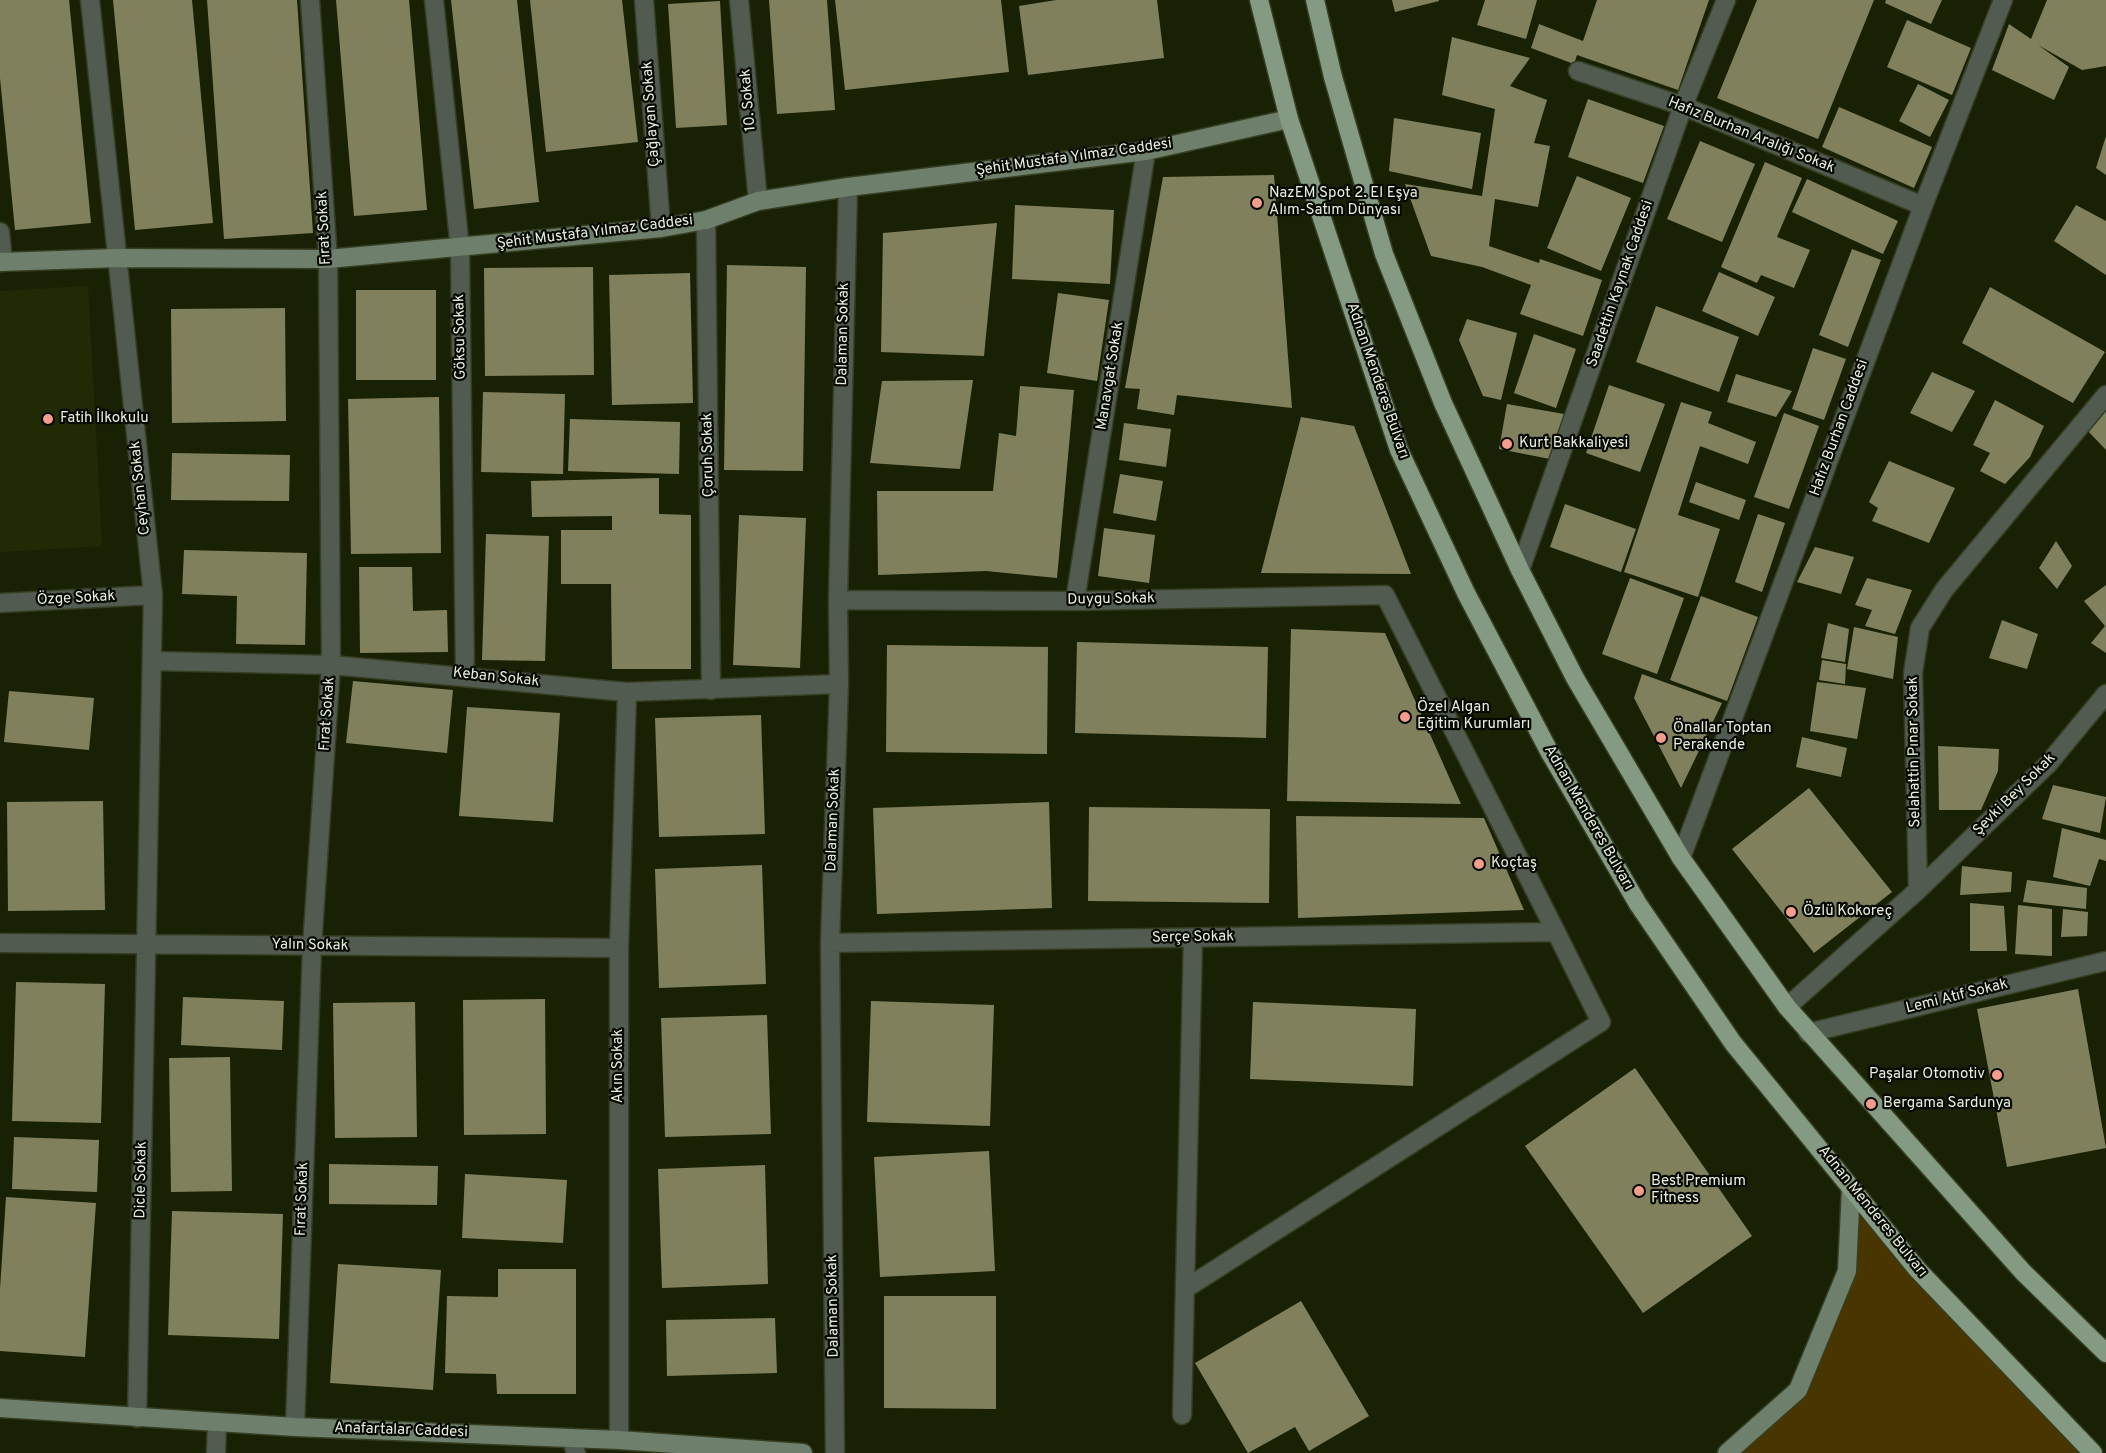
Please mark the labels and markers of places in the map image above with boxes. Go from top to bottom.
place label: NazEM Spot 2. El Eşya Alım-Satım Dünyası [1269,185,1418,220]
marker: NazEM Spot 2. El Eşya Alım-Satım Dünyası [1250,196,1264,210]
place label: Fatih İlkokulu [60,410,149,428]
marker: Fatih İlkokulu [41,412,55,426]
place label: Kurt Bakkaliyesi [1519,435,1628,453]
marker: Kurt Bakkaliyesi [1500,437,1514,451]
place label: Özel Algan Eğitim Kurumları [1417,699,1530,734]
marker: Özel Algan Eğitim Kurumları [1398,710,1412,724]
place label: Önallar Toptan Perakende [1673,720,1772,755]
marker: Önallar Toptan Perakende [1654,731,1668,745]
place label: Koçtaş [1491,855,1537,873]
marker: Koçtaş [1472,857,1486,871]
place label: Özlü Kokoreç [1803,903,1892,921]
marker: Özlü Kokoreç [1784,905,1798,919]
place label: Paşalar Otomotiv [1869,1066,1985,1084]
marker: Paşalar Otomotiv [1990,1068,2004,1082]
place label: Bergama Sardunya [1883,1095,2011,1113]
marker: Bergama Sardunya [1864,1097,1878,1111]
place label: Best Premium Fitness [1651,1173,1746,1208]
marker: Best Premium Fitness [1632,1184,1646,1198]

